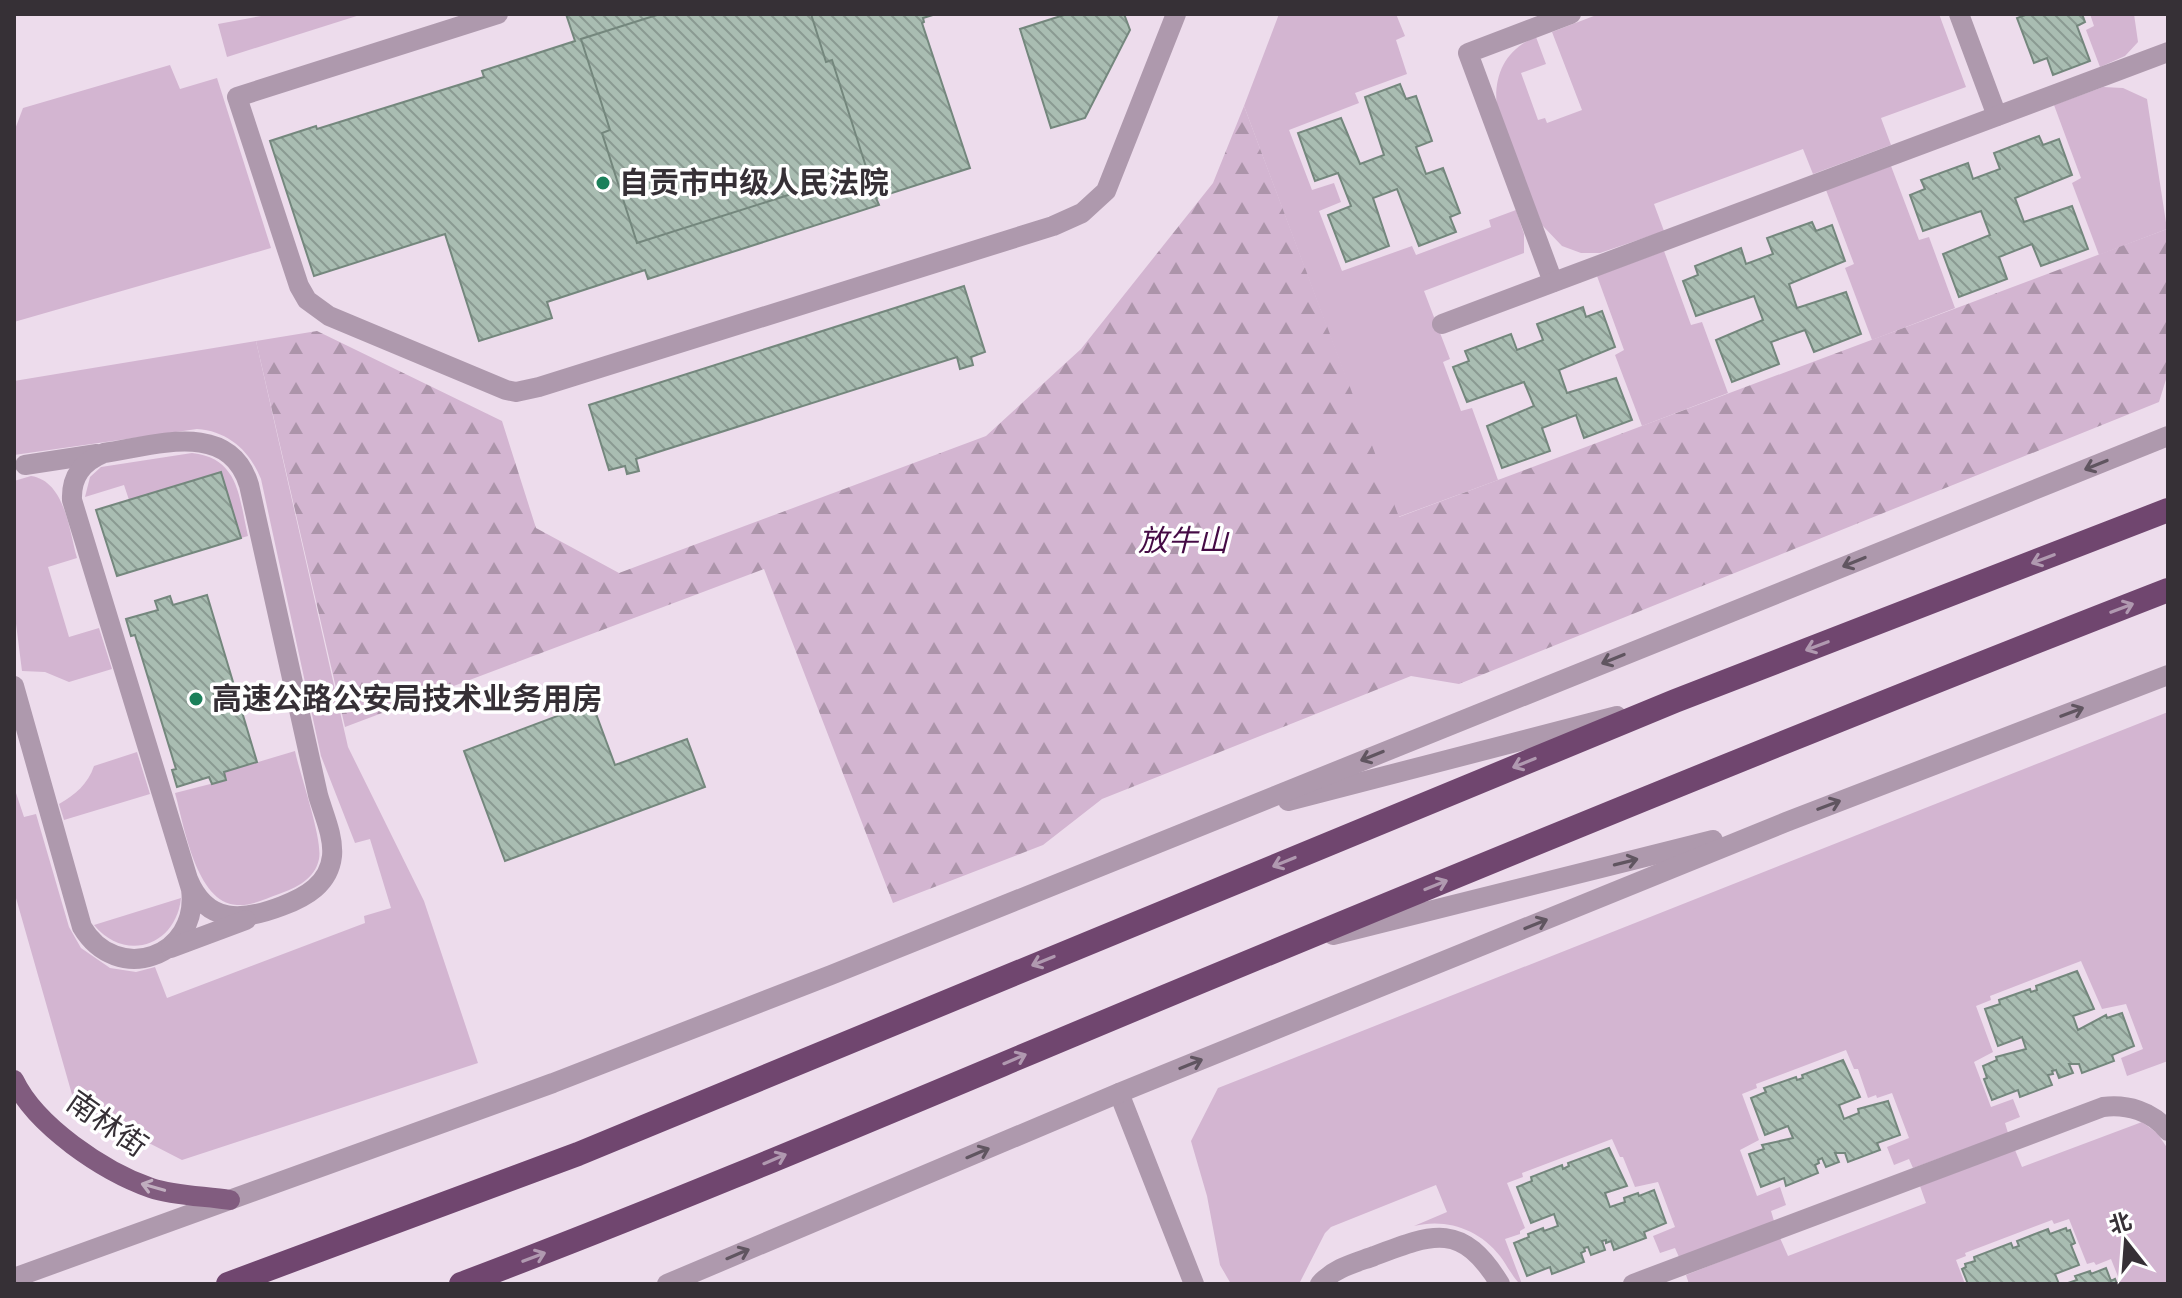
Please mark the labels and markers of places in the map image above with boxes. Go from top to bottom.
place label: 自贡市中级人民法院 [619,165,889,201]
marker: 自贡市中级人民法院 [594,174,612,192]
place label: 高速公路公安局技术业务用房 [212,681,602,717]
marker: 高速公路公安局技术业务用房 [187,690,205,708]

